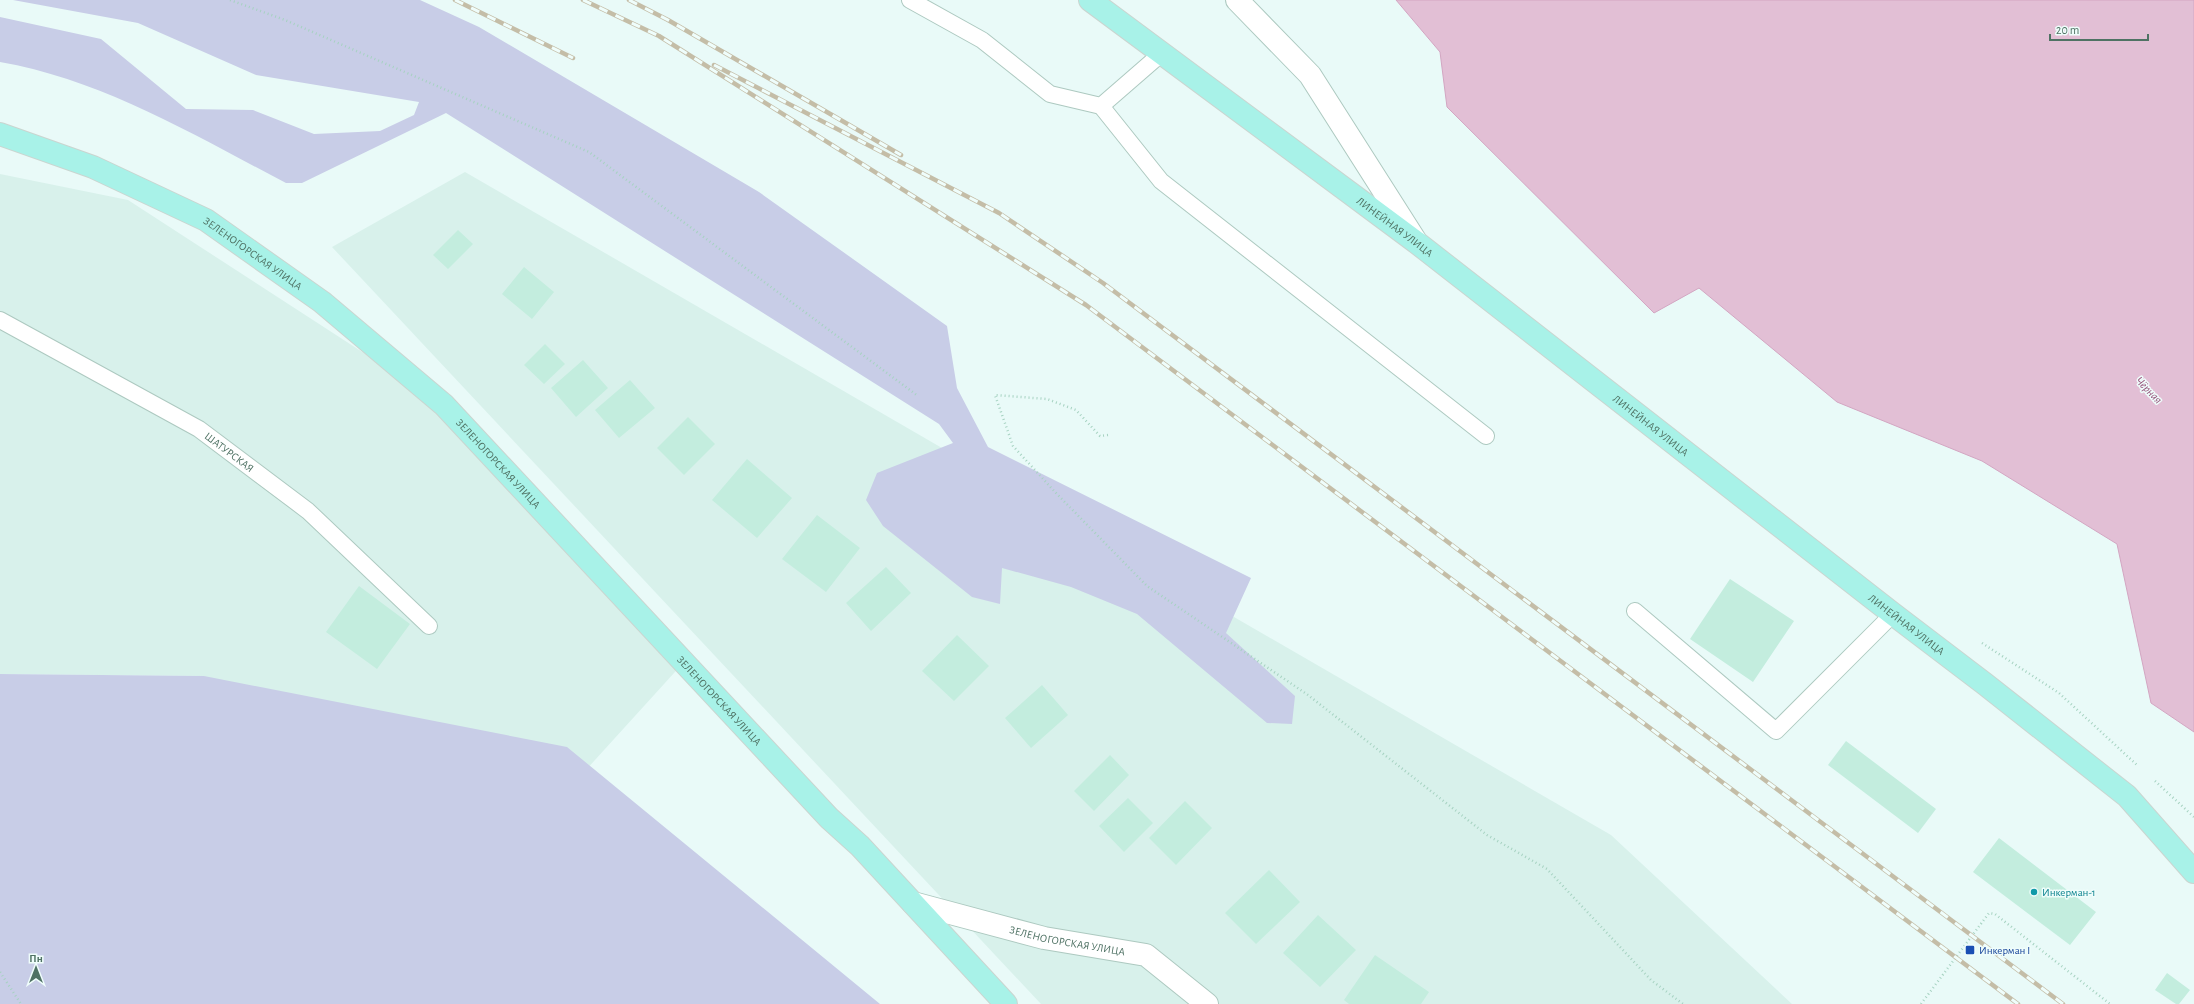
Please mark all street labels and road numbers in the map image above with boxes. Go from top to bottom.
street label: ЛИНЕЙНАЯ УЛИЦА [1354,195,1435,259]
street label: ЗЕЛЕНОГОРСКАЯ УЛИЦА [201,215,304,292]
street label: ЛИНЕЙНАЯ УЛИЦА [1611,393,1691,459]
street label: ЗЕЛЕНОГОРСКАЯ УЛИЦА [454,417,543,511]
street label: ШАТУРСКАЯ [202,430,256,474]
street label: ЛИНЕЙНАЯ УЛИЦА [1866,592,1947,657]
street label: ЗЕЛЕНОГОРСКАЯ УЛИЦА [675,654,764,748]
street label: ЗЕЛЕНОГОРСКАЯ УЛИЦА [1008,924,1127,958]

